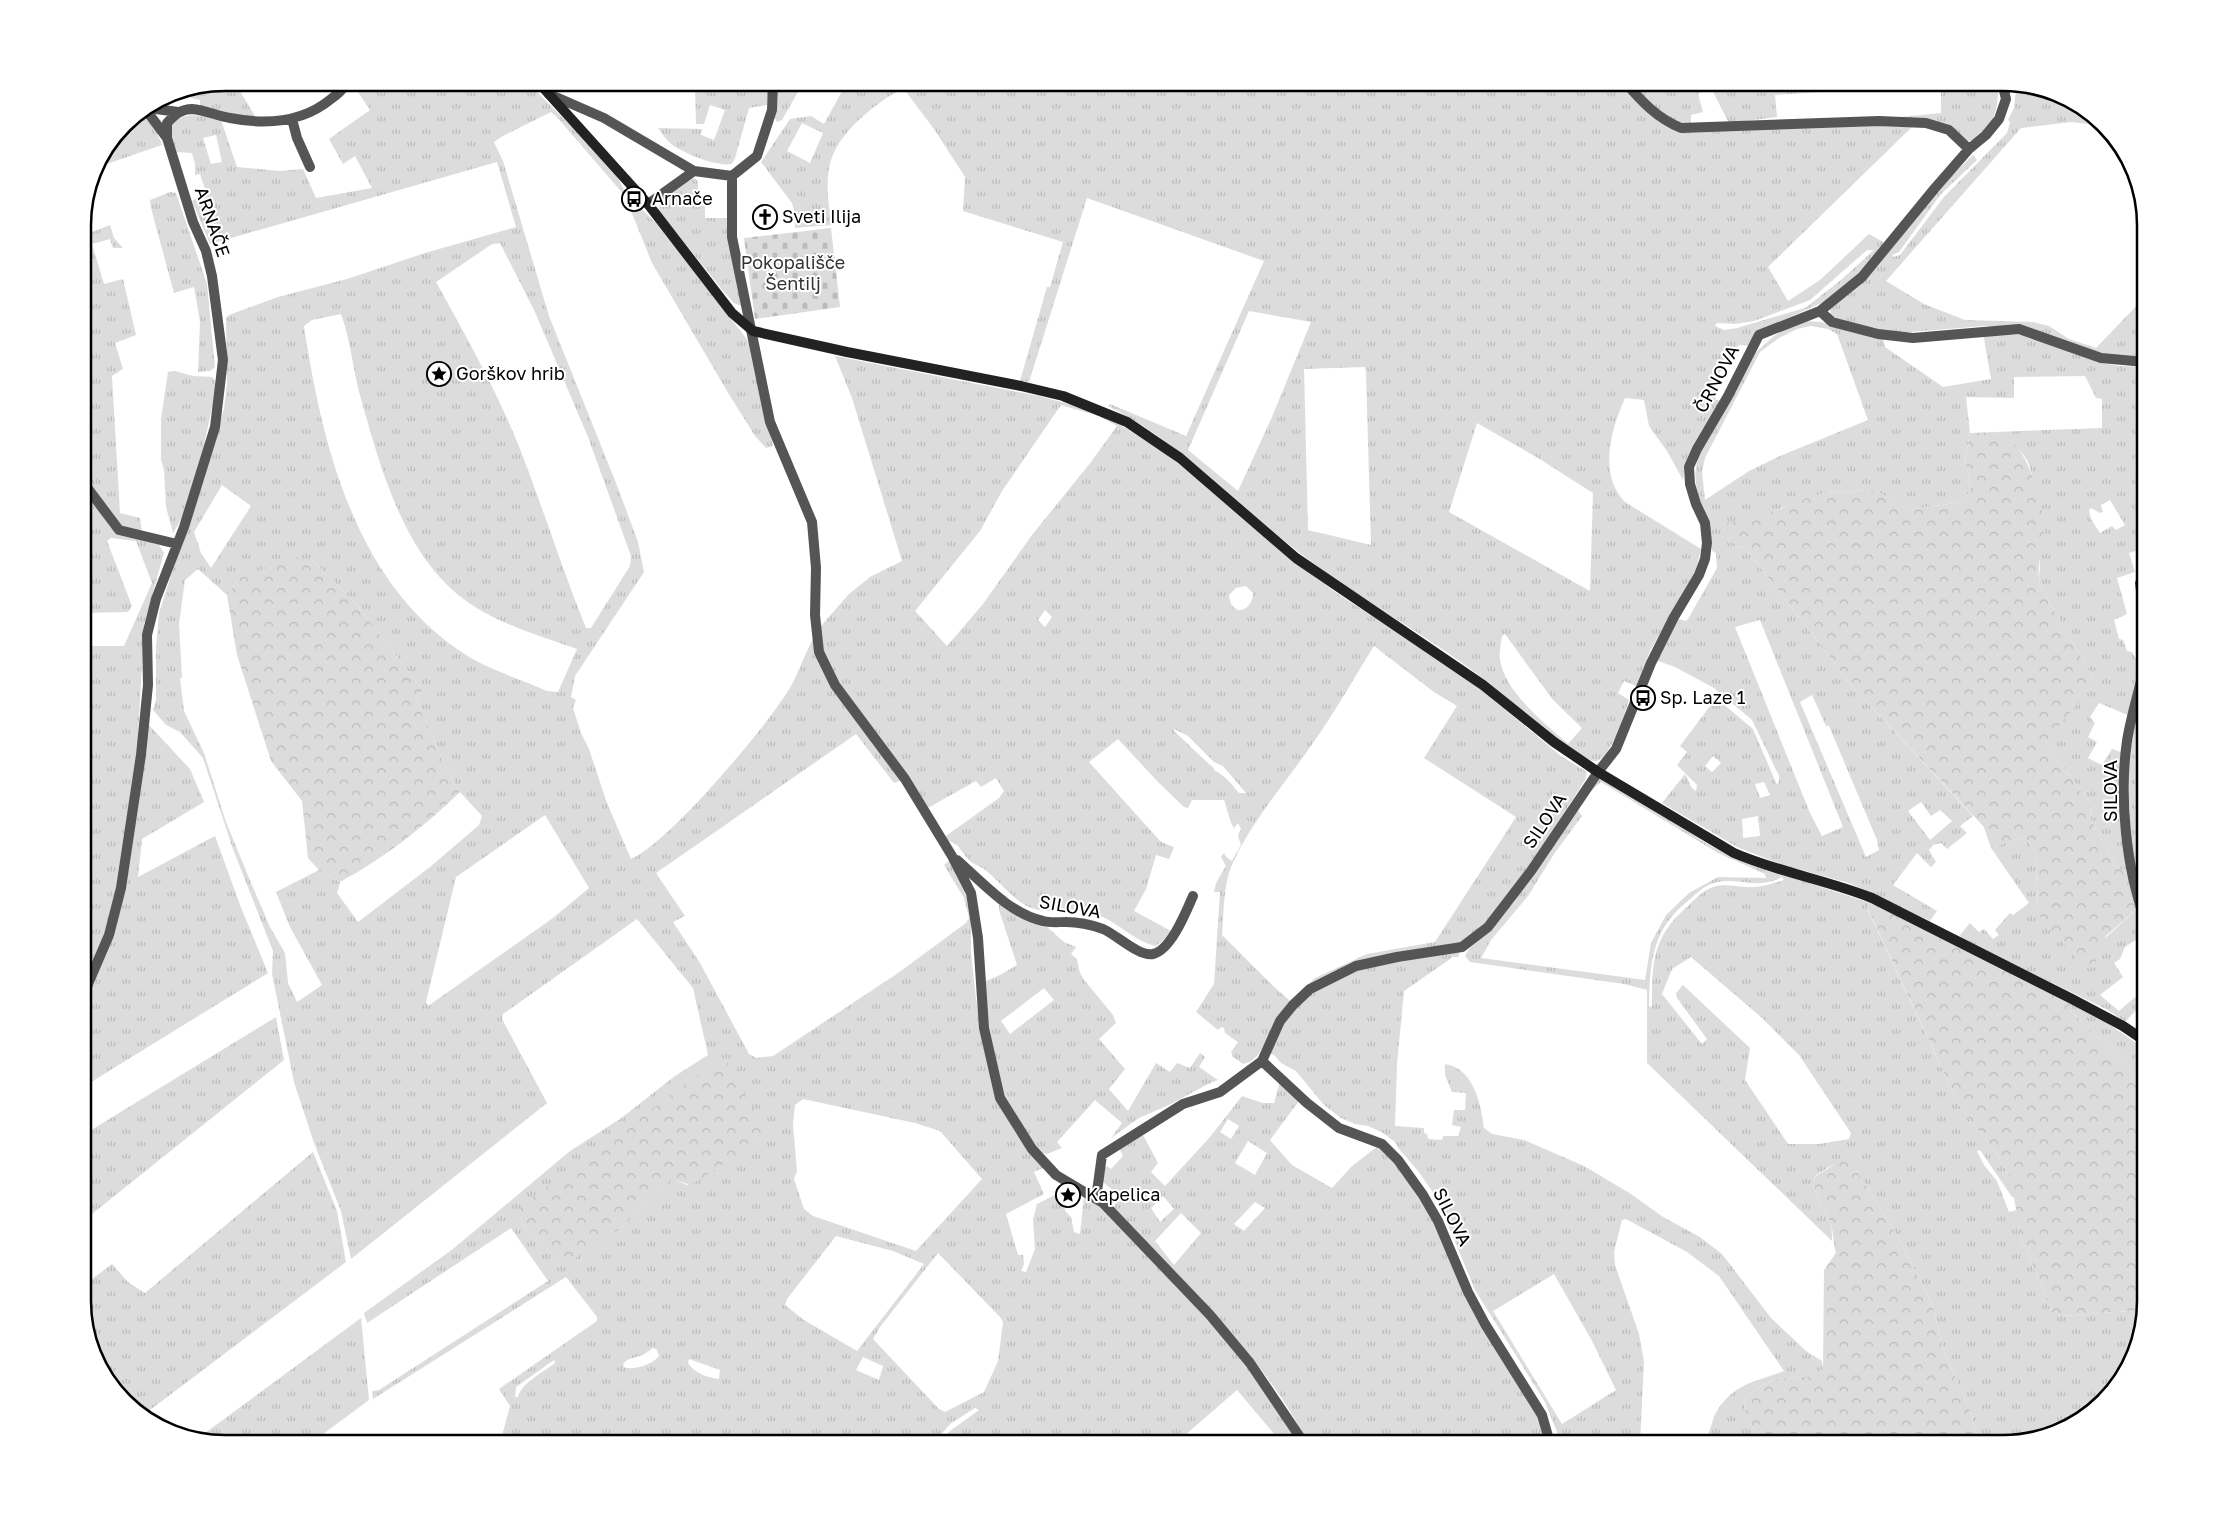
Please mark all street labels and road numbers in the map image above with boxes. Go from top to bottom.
street label: ARNAČE [191,184,235,260]
street label: ČRNOVA [1689,341,1743,416]
street label: SILOVA [2099,760,2121,822]
street label: SILOVA [1518,789,1571,852]
street label: SILOVA [1038,890,1103,922]
street label: SILOVA [1429,1184,1477,1249]

